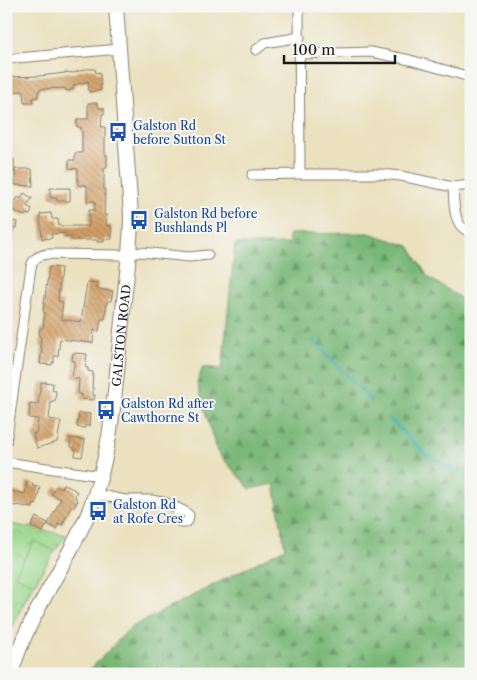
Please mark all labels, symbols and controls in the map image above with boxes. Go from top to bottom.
scale bar [284,32,396,64]
text: 100 m [292,40,335,59]
place label: Galston Rd before Sutton St [133,118,227,147]
bus stop icon: Galston Rd before Sutton St [107,121,129,143]
place label: Galston Rd before Bushlands Pl [154,206,258,235]
bus stop icon: Galston Rd before Bushlands Pl [128,209,150,231]
street label: GALSTON ROAD [108,283,133,387]
place label: Galston Rd after Cawthorne St [121,396,214,425]
bus stop icon: Galston Rd after Cawthorne St [95,399,117,421]
place label: Galston Rd at Rofe Cres [113,497,183,526]
bus stop icon: Galston Rd at Rofe Cres [87,500,109,522]

